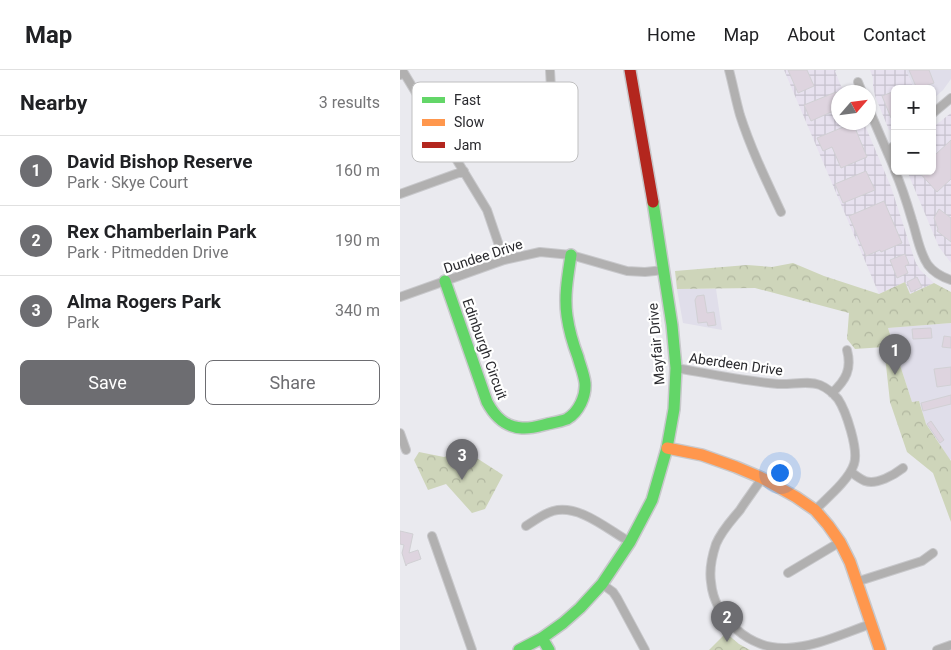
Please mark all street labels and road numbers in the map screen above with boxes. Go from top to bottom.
street label: Dundee Drive [441,236,525,276]
street label: Edinburgh Circuit [459,296,511,402]
street label: Mayfair Drive [644,302,668,386]
street label: Aberdeen Drive [688,350,784,378]

